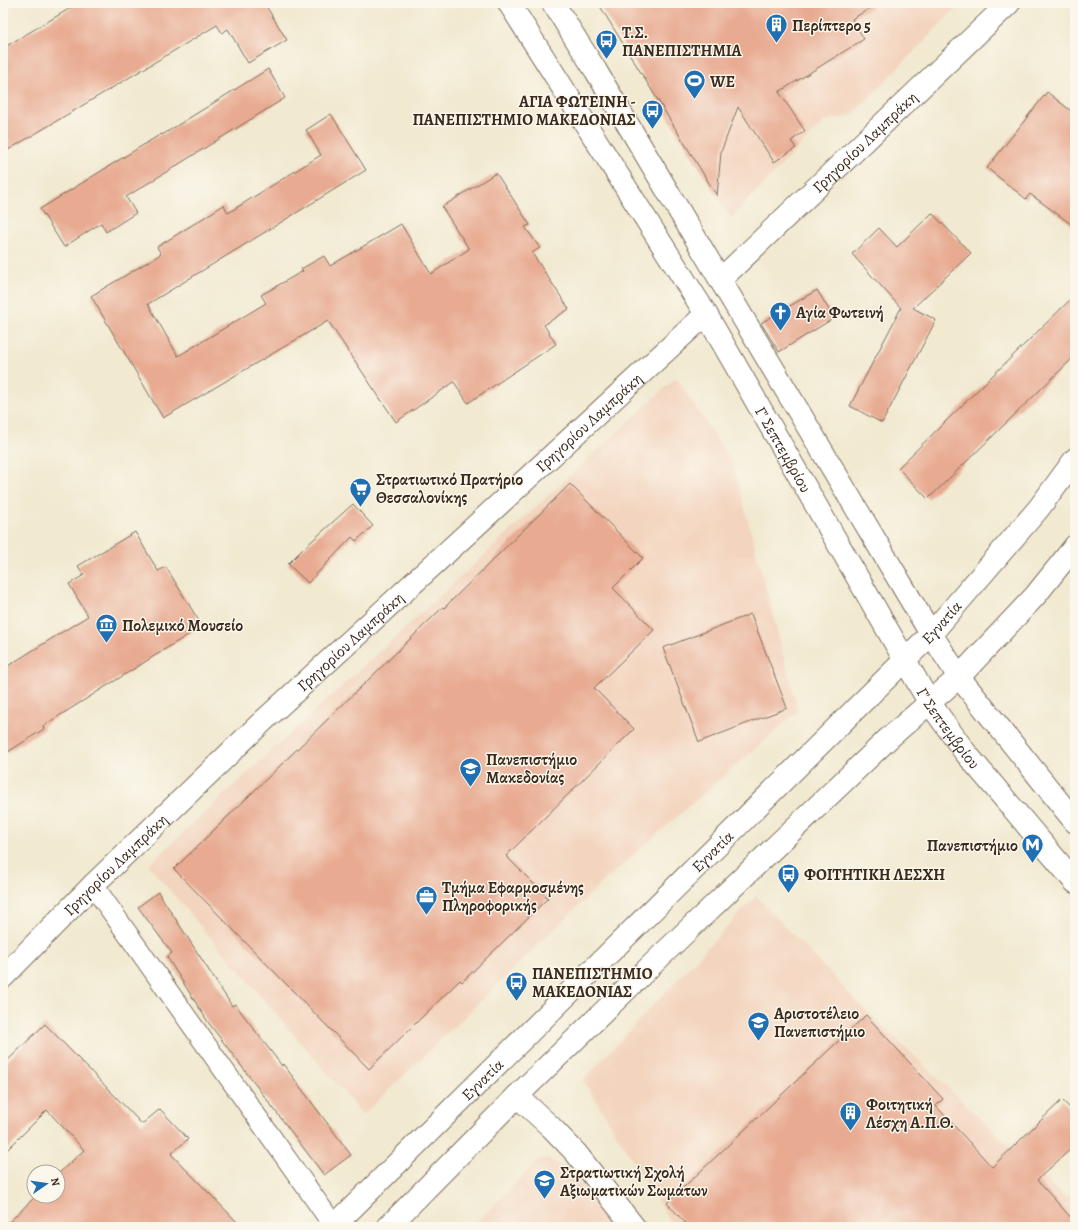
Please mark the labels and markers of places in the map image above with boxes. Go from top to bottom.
building icon: Περίπτερο 5 [764,12,790,45]
place label: Περίπτερο 5 [792,15,871,37]
place label: Τ.Σ. ΠΑΝΕΠΙΣΤΗΜΙΑ [622,22,742,62]
bus stop icon: Τ.Σ. ΠΑΝΕΠΙΣΤΗΜΙΑ [594,28,620,61]
sports icon: WE [682,68,708,101]
place label: WE [709,71,735,93]
place label: ΑΓΙΑ ΦΩΤΕΙΝΗ - ΠΑΝΕΠΙΣΤΗΜΙΟ ΜΑΚΕΔΟΝΙΑΣ [412,91,636,131]
bus stop icon: ΑΓΙΑ ΦΩΤΕΙΝΗ - ΠΑΝΕΠΙΣΤΗΜΙΟ ΜΑΚΕΔΟΝΙΑΣ [639,97,665,130]
church icon: Αγία Φωτεινή [768,299,794,332]
place label: Αγία Φωτεινή [795,302,884,324]
place label: Στρατιωτικό Πρατήριο Θεσσαλονίκης [376,469,523,509]
supermarket icon: Στρατιωτικό Πρατήριο Θεσσαλονίκης [348,475,374,508]
museum icon: Πολεμικό Μουσείο [93,612,119,645]
place label: Πολεμικό Μουσείο [122,615,243,637]
place label: Πανεπιστήμιο Μακεδονίας [486,749,577,789]
school or university icon: Πανεπιστήμιο Μακεδονίας [458,755,484,788]
metro station icon: Πανεπιστήμιο [1020,832,1046,865]
place label: Πανεπιστήμιο [927,835,1018,857]
bus stop icon: ΦΟΙΤΗΤΙΚΗ ΛΕΣΧΗ [776,861,802,894]
place label: ΦΟΙΤΗΤΙΚΗ ΛΕΣΧΗ [804,864,945,886]
place label: Τμήμα Εφαρμοσμένης Πληροφορικής [442,877,584,917]
office icon: Τμήμα Εφαρμοσμένης Πληροφορικής [413,883,439,916]
place label: ΠΑΝΕΠΙΣΤΗΜΙΟ ΜΑΚΕΔΟΝΙΑΣ [532,963,653,1003]
bus stop icon: ΠΑΝΕΠΙΣΤΗΜΙΟ ΜΑΚΕΔΟΝΙΑΣ [504,969,530,1002]
place label: Αριστοτέλειο Πανεπιστήμιο [773,1003,865,1043]
school or university icon: Αριστοτέλειο Πανεπιστήμιο [746,1009,772,1042]
place label: Φοιτητική Λέσχη Α.Π.Θ. [865,1094,954,1134]
building icon: Φοιτητική Λέσχη Α.Π.Θ. [838,1100,864,1133]
place label: Στρατιωτική Σχολή Αξιωματικών Σωμάτων [559,1162,708,1202]
school or university icon: Στρατιωτική Σχολή Αξιωματικών Σωμάτων [531,1168,557,1201]

